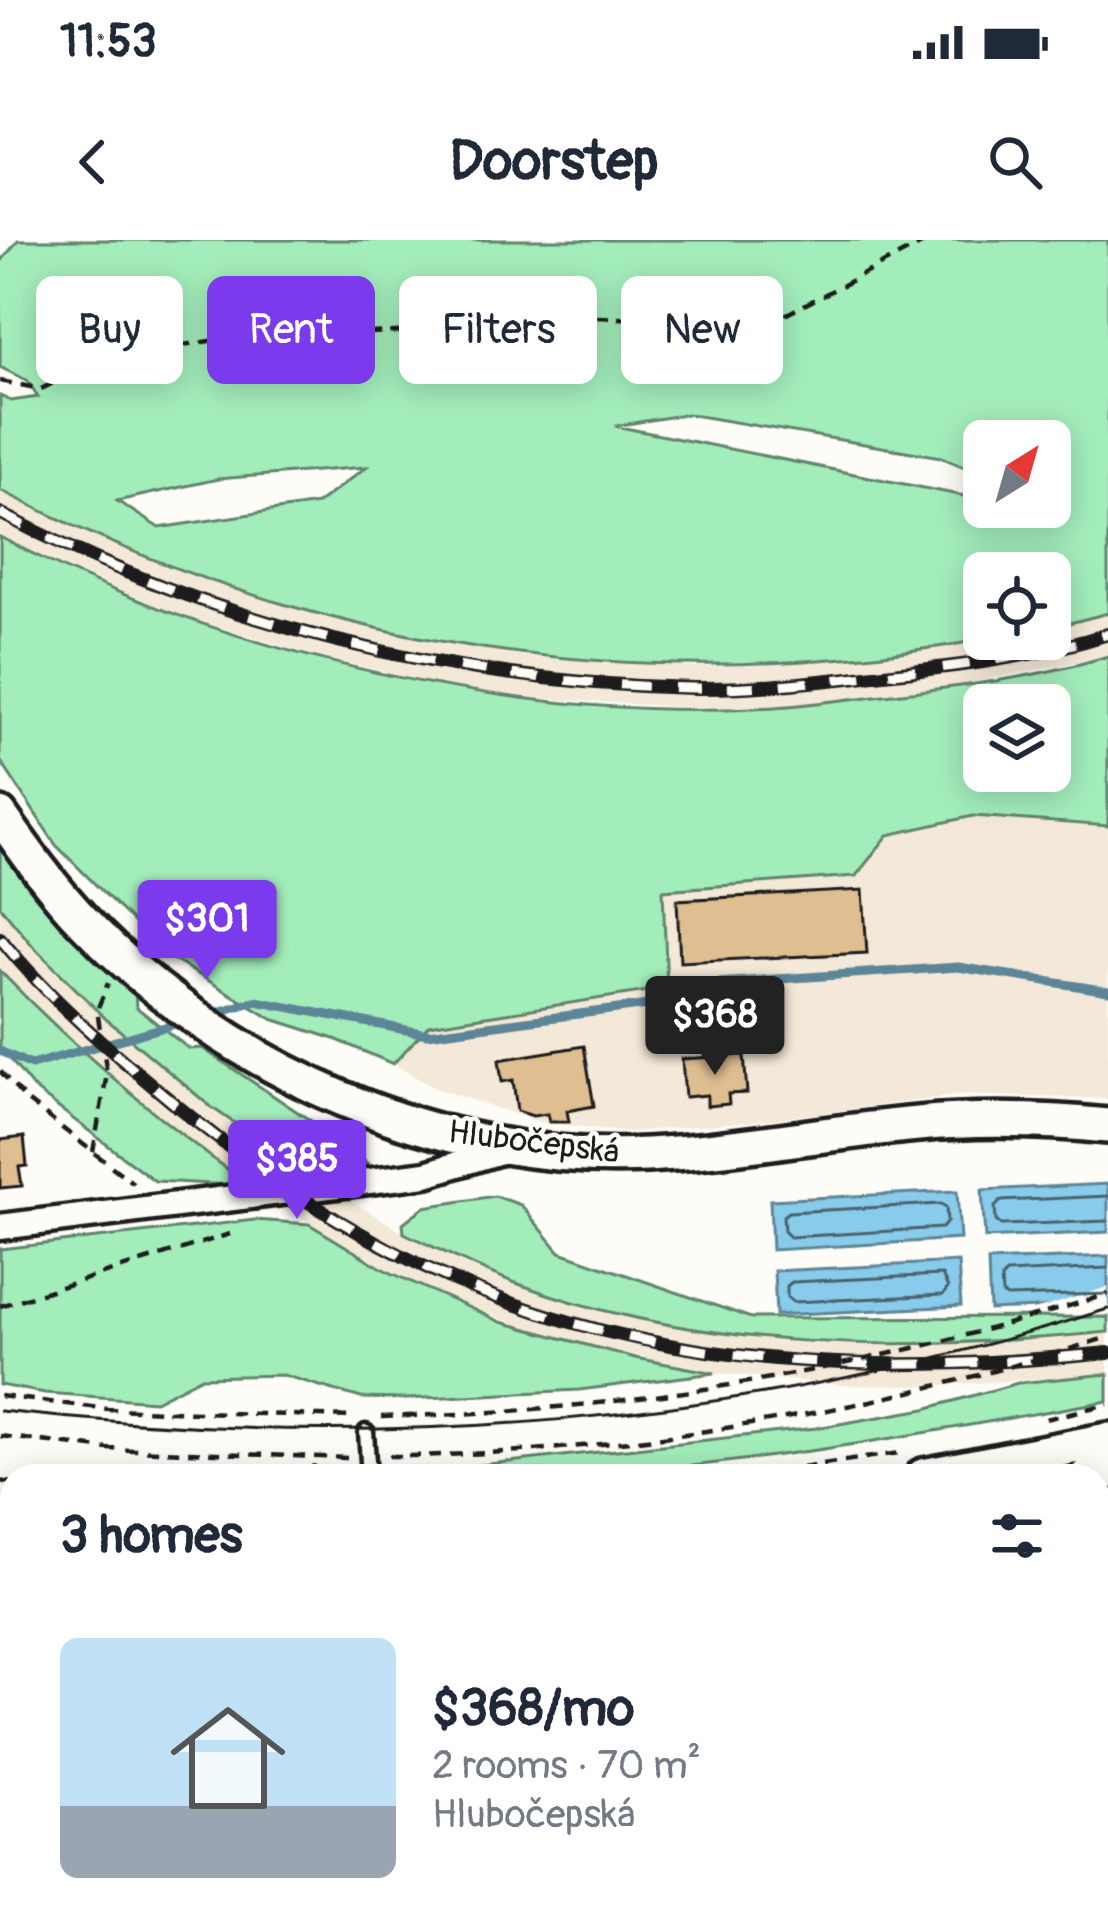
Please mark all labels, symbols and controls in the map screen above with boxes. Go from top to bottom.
text: 11:53 [60,14,157,70]
text: Doorstep [449,128,659,196]
icon: back [60,129,126,195]
icon: search [982,129,1048,195]
chip: Buy [36,276,183,384]
chip: Rent [207,276,375,384]
chip: Filters [399,276,597,384]
chip: New [621,276,783,384]
north arrow [963,420,1071,528]
map controls [963,420,1071,792]
button: locate [963,552,1071,660]
button: layers [963,684,1071,792]
pin: $301 [136,880,278,982]
text: $301 [165,894,249,943]
pin: $368 [644,976,786,1078]
text: $368 [672,990,758,1039]
street label: Hlubočepská [446,1111,622,1173]
pin: $385 [226,1120,368,1222]
text: $385 [255,1134,339,1183]
icon: filters [984,1503,1050,1569]
text: 3 homes [60,1504,243,1568]
text: $368/mo [432,1677,634,1741]
icon: home [156,1686,300,1830]
text: 2 rooms · 70 m² [432,1741,701,1790]
text: Hlubočepská [432,1790,635,1839]

